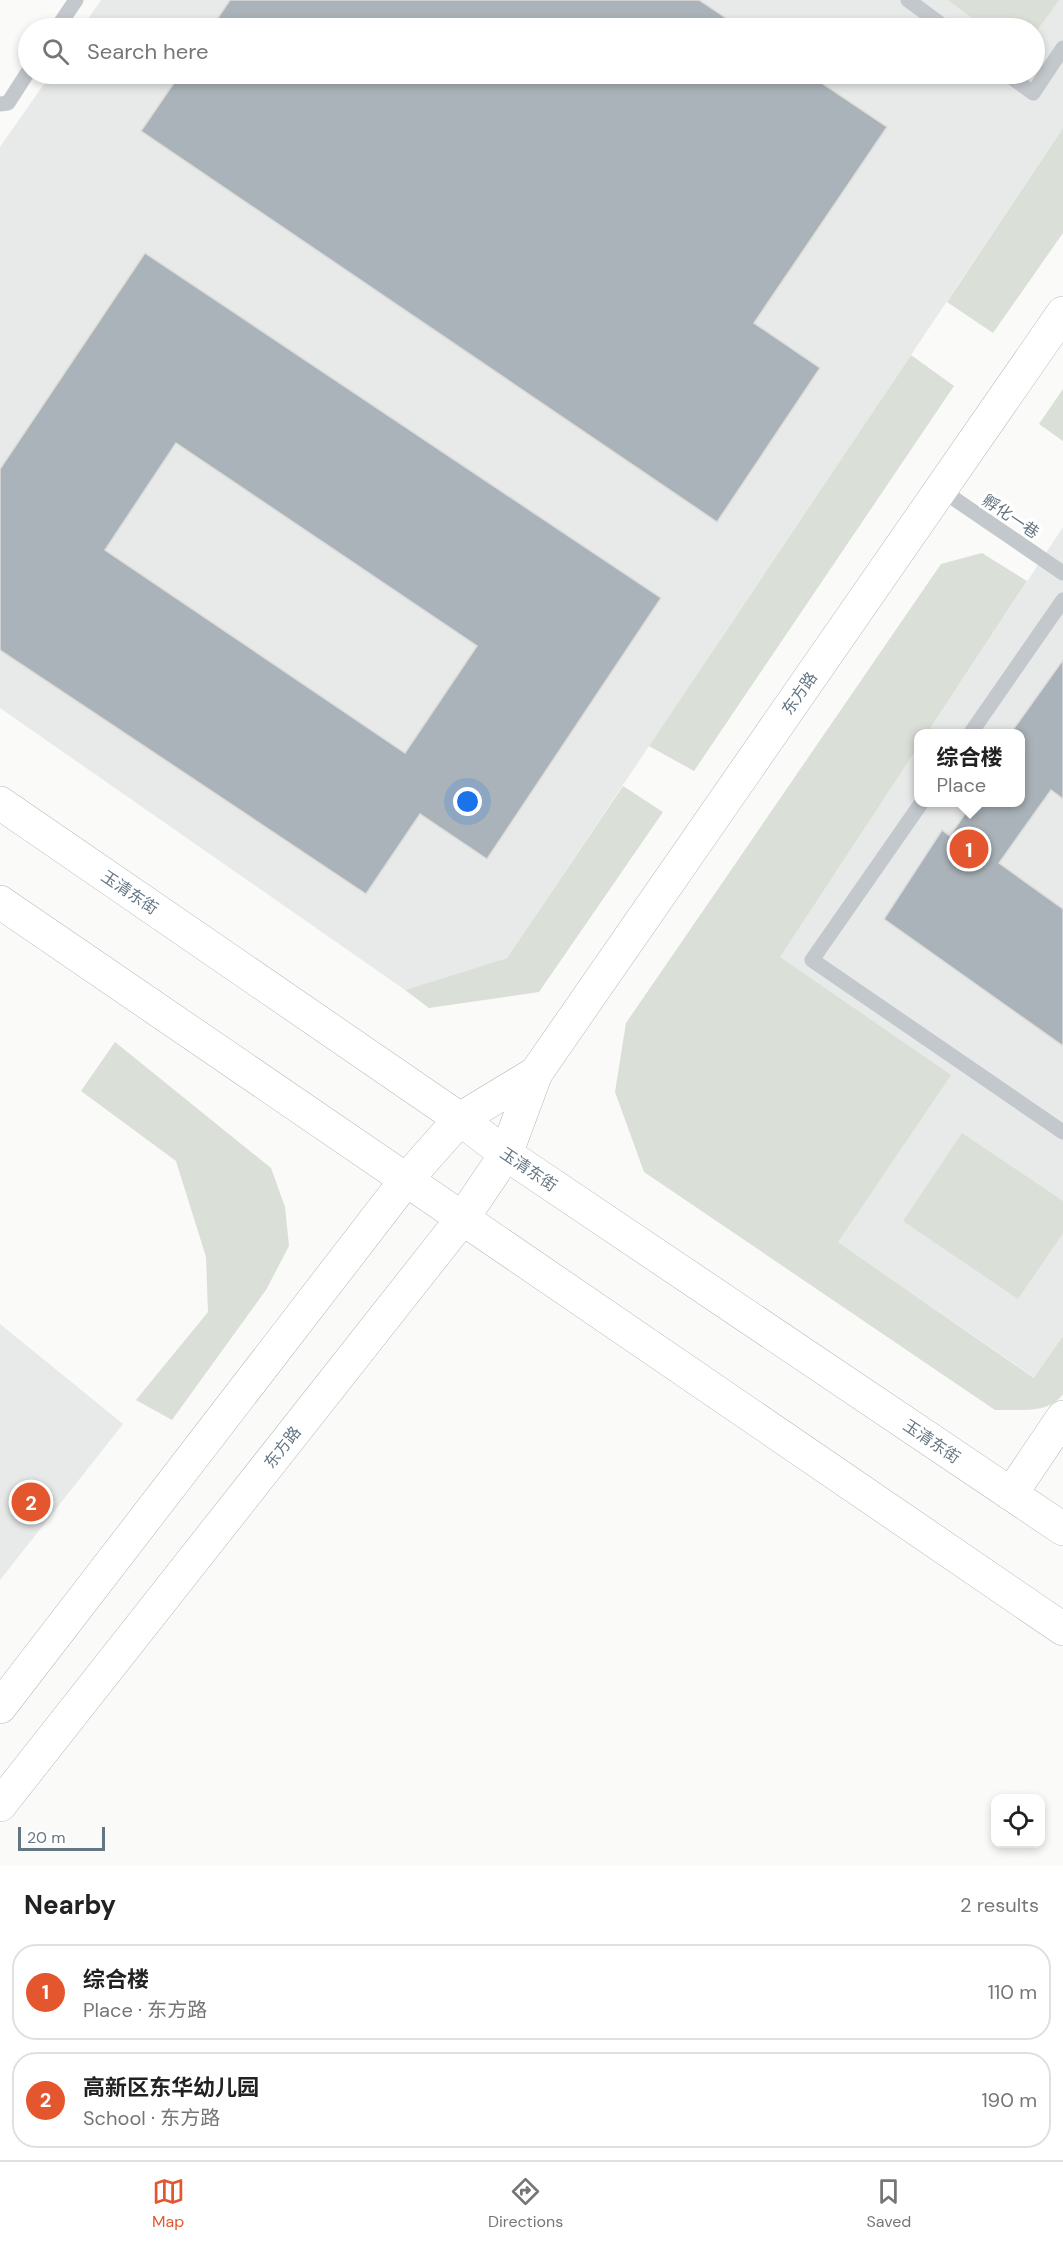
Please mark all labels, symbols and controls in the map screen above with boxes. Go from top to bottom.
search box [18,18,1045,84]
icon: search [39,35,72,68]
text: Search here [87,37,208,66]
street label: 孵化一巷 [978,490,1043,543]
street label: 东方路 [777,668,822,719]
popup [914,729,1025,807]
text: 综合楼 [936,743,1003,772]
text: Place [936,772,986,798]
your location [453,787,482,816]
pin: 1 [950,826,988,872]
street label: 玉清东街 [97,866,162,919]
street label: 玉清东街 [496,1143,561,1196]
street label: 玉清东街 [899,1415,964,1468]
street label: 东方路 [259,1422,305,1473]
pin: 2 [12,1480,51,1524]
map controls [991,1794,1045,1848]
button: locate [991,1794,1045,1848]
scale bar [18,1824,105,1852]
text: 20 m [27,1827,66,1848]
text: Nearby [24,1888,116,1922]
text: 2 results [960,1892,1039,1918]
text: 综合楼 [83,1965,149,1994]
text: 1 [42,1979,49,2005]
text: 110 m [988,1979,1037,2005]
text: Place · 东方路 [83,1997,207,2023]
text: 高新区东华幼儿园 [83,2073,259,2102]
text: 2 [40,2087,51,2113]
text: 190 m [981,2087,1037,2113]
text: School · 东方路 [83,2105,220,2131]
tab: Map [152,2175,185,2232]
tab: Directions [488,2175,563,2232]
tab: Saved [867,2175,911,2232]

